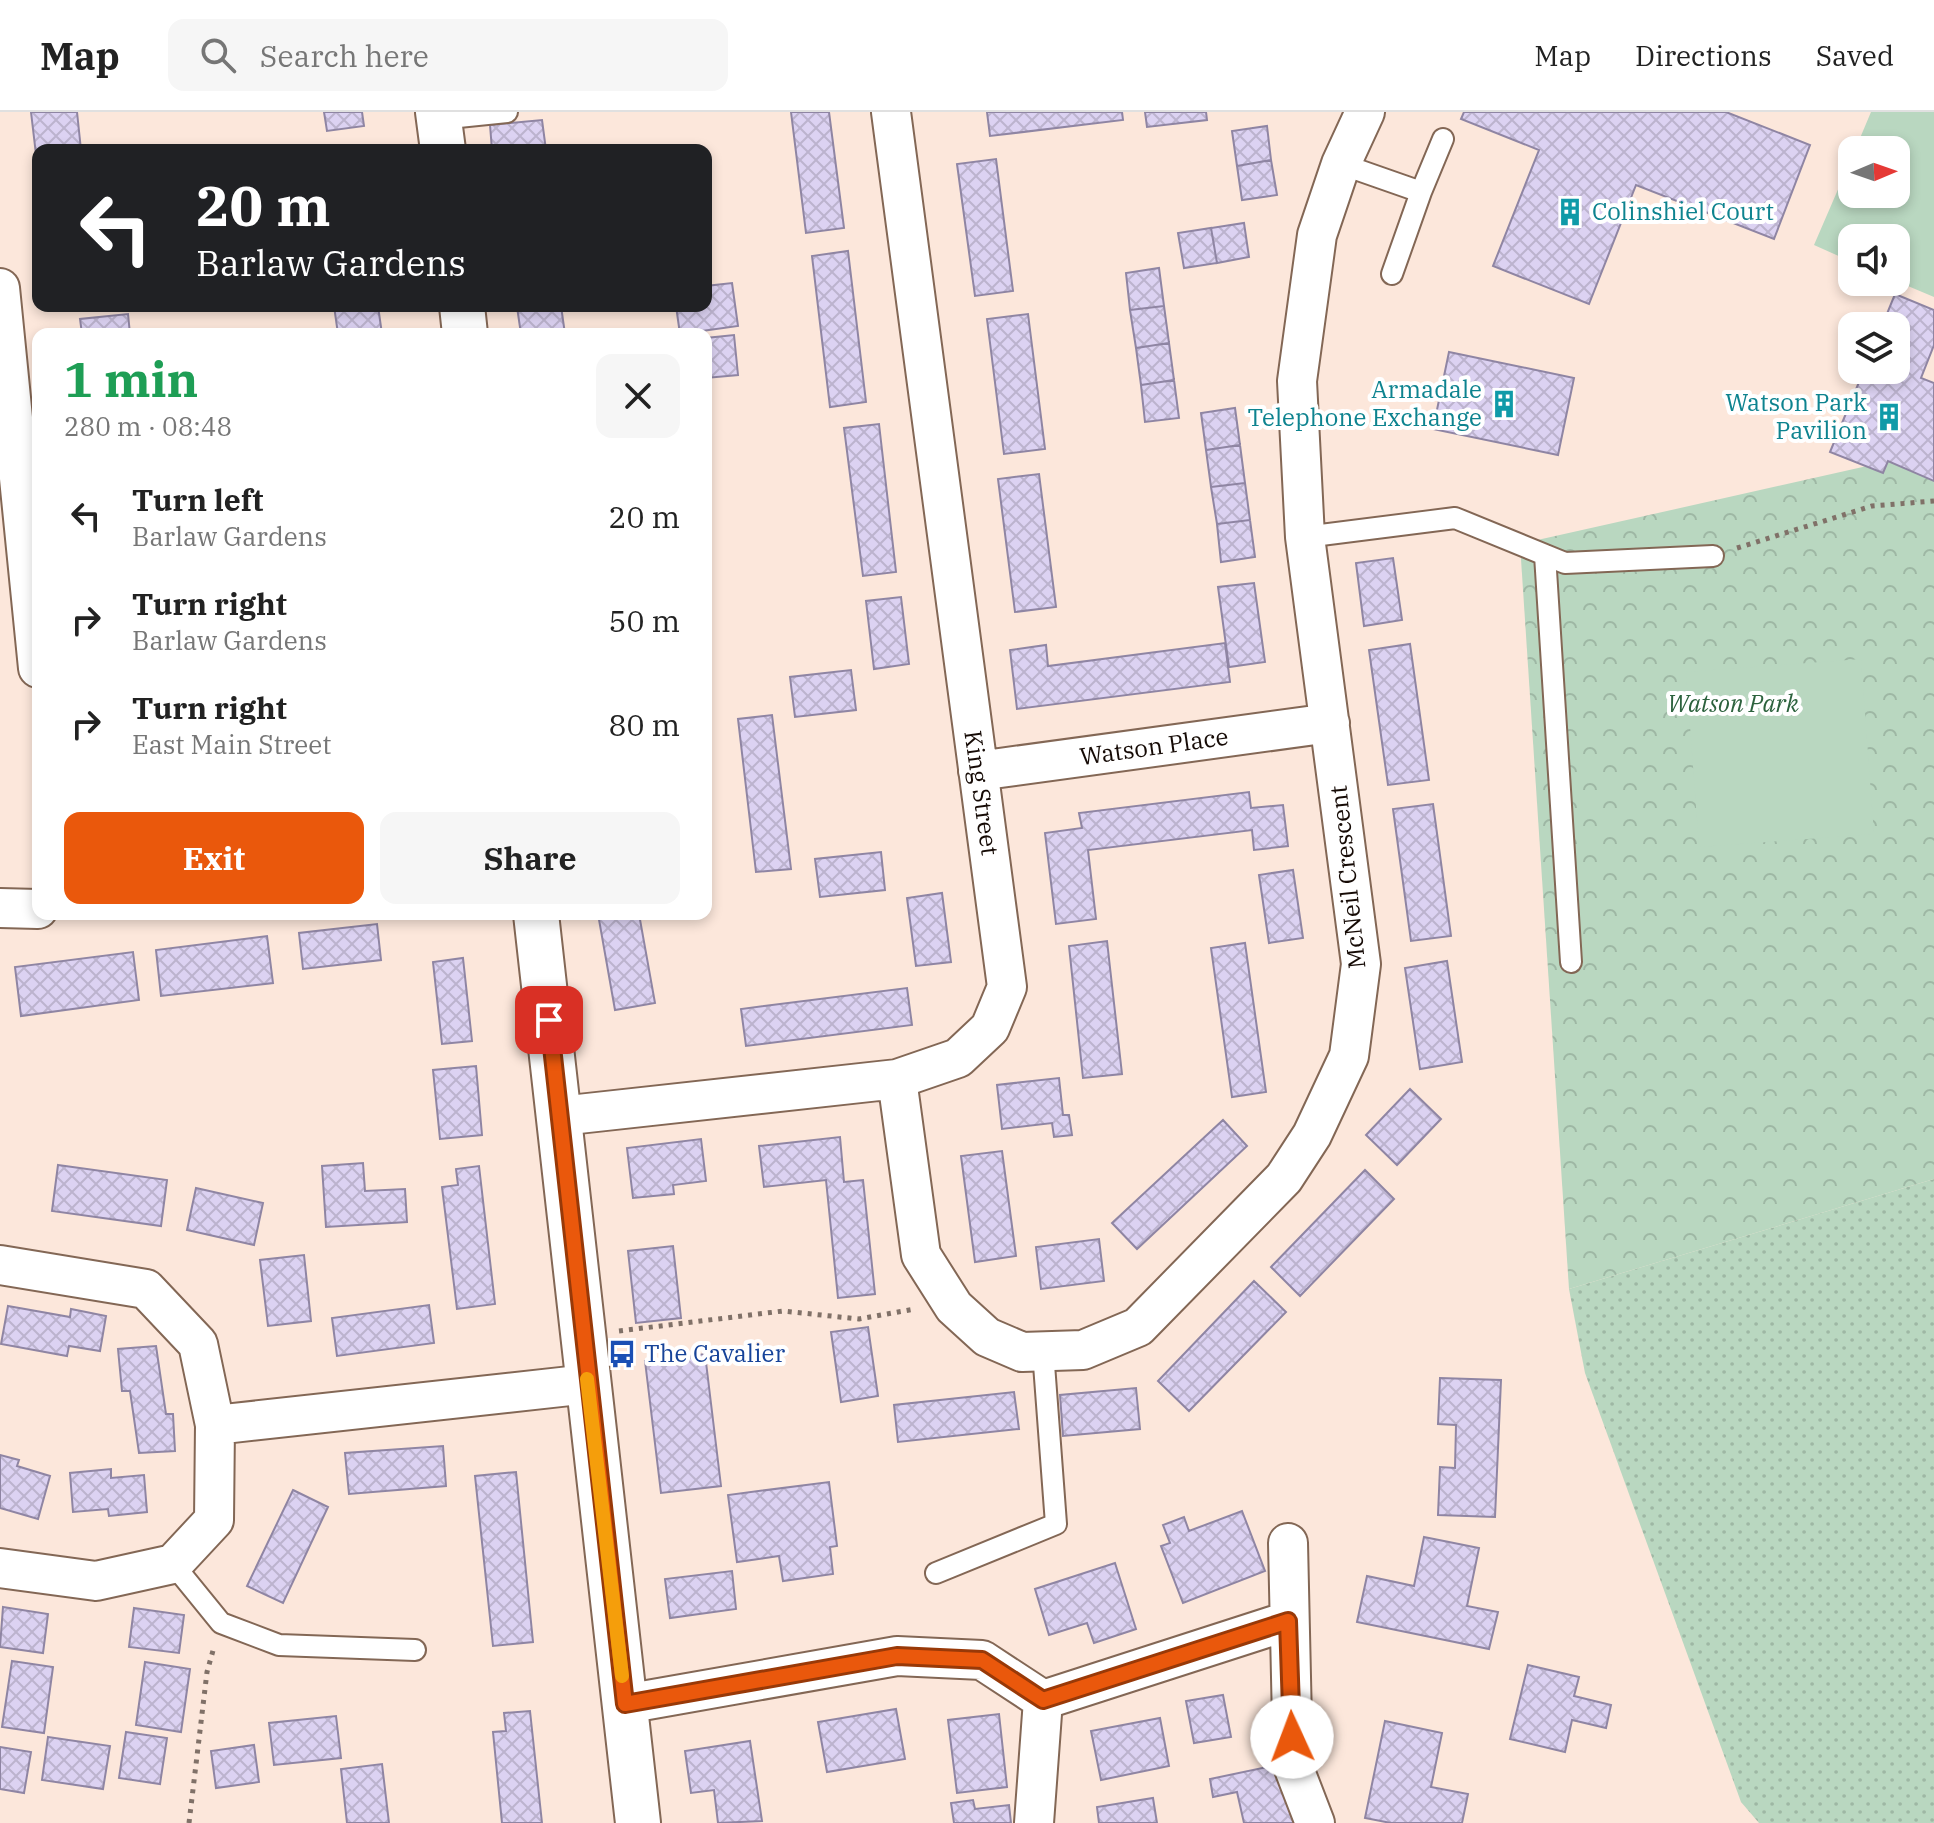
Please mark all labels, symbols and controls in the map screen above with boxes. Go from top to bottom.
search box [168,19,728,91]
text: Map [40,31,120,80]
icon: search [196,33,240,77]
text: Search here [260,36,429,75]
text: Map [1534,37,1591,74]
text: Directions [1635,37,1772,74]
text: Saved [1816,37,1894,74]
north arrow [1838,136,1910,208]
map controls [1838,136,1910,384]
text: 20 m [196,169,331,241]
icon: left [64,176,168,280]
place label: Colinshiel Court [1592,195,1774,227]
building icon: Colinshiel Court [1555,197,1585,227]
button: sound [1838,224,1910,296]
text: Barlaw Gardens [196,239,466,286]
button: layers [1838,312,1910,384]
text: 1 min [64,348,198,410]
button: close [596,354,680,438]
place label: Armadale Telephone Exchange [1247,373,1482,433]
place label: Watson Park Pavilion [1725,386,1867,446]
building icon: Armadale Telephone Exchange [1489,389,1519,419]
building icon: Watson Park Pavilion [1874,402,1904,432]
text: 280 m · 08:48 [64,409,232,443]
text: Turn left [132,480,264,519]
icon: left [64,494,108,538]
text: 20 m [608,497,680,536]
text: Barlaw Gardens [132,519,327,553]
text: Turn right [132,584,287,623]
icon: right [64,598,108,642]
text: 50 m [608,601,680,640]
text: Barlaw Gardens [132,623,327,657]
park label: Watson Park [1667,687,1799,719]
text: Turn right [132,688,287,727]
icon: right [64,702,108,746]
text: 80 m [608,705,680,744]
street label: Watson Place [1078,720,1230,772]
text: East Main Street [132,727,331,761]
street label: King Street [957,728,1007,857]
street label: McNeil Crescent [1321,784,1373,970]
button: Exit [64,812,364,904]
button: Share [380,812,680,904]
pin [515,986,583,1054]
icon: arrive [527,998,571,1042]
place label: The Cavalier [644,1337,785,1369]
bus stop icon: The Cavalier [607,1339,637,1369]
position arrow [1250,1695,1334,1779]

